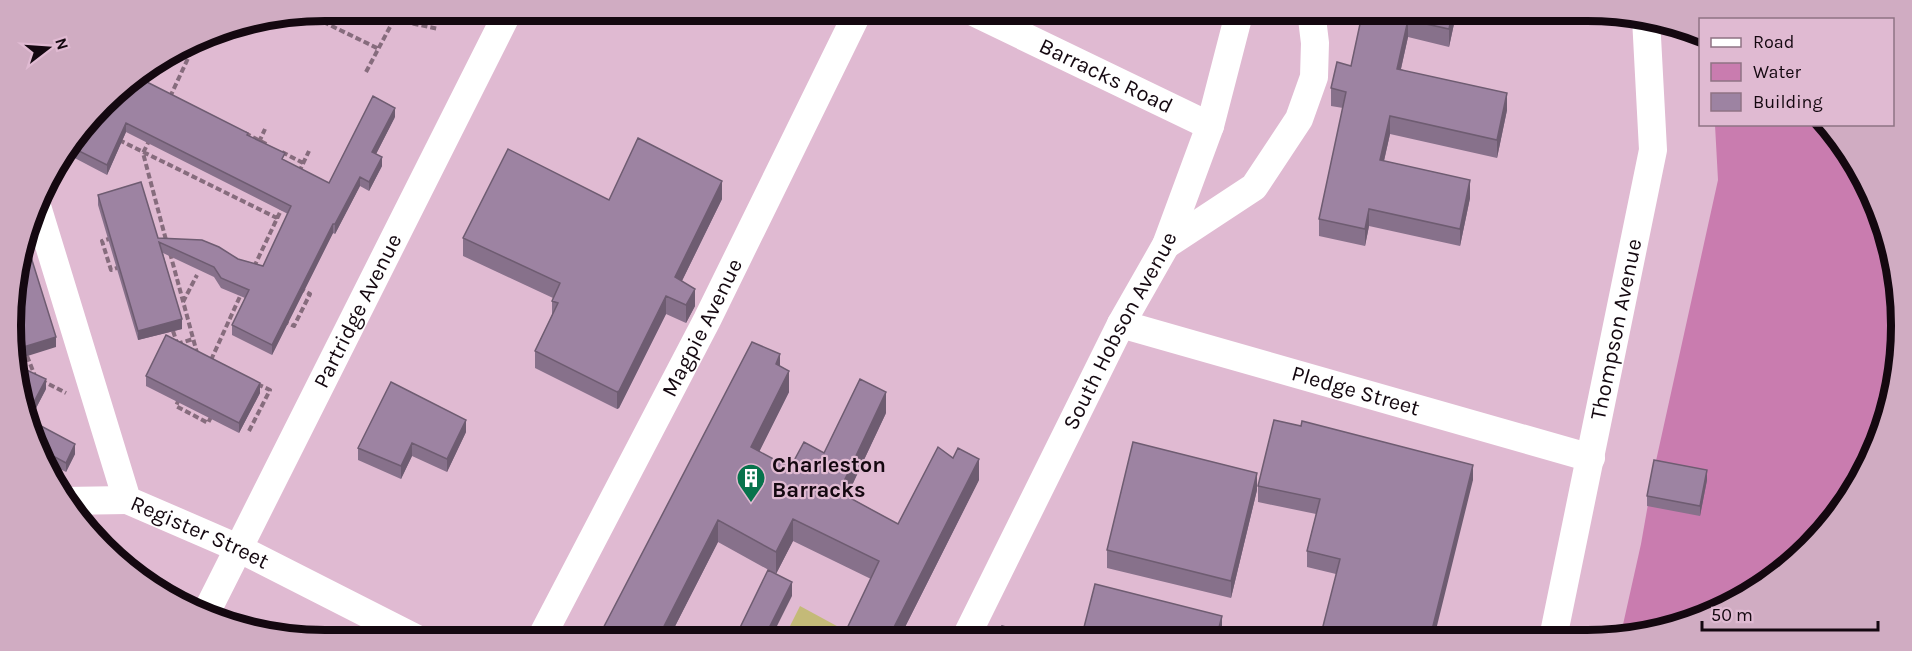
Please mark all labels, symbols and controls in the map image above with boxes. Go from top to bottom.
north arrow [18,18,78,78]
legend [1699,18,1894,126]
text: Road [1753,31,1794,53]
street label: Barracks Road [1035,33,1177,119]
text: N [51,35,73,52]
text: Water [1753,61,1801,83]
text: Building [1753,91,1823,113]
street label: Partridge Avenue [308,229,407,393]
street label: South Hobson Avenue [1058,229,1183,434]
street label: Thompson Avenue [1585,237,1647,422]
street label: Magpie Avenue [656,254,748,401]
street label: Pledge Street [1289,360,1423,422]
place label: Charleston Barracks [772,452,886,503]
building icon: Charleston Barracks [735,462,767,504]
street label: Register Street [127,490,273,574]
scale bar [1702,594,1878,632]
text: 50 m [1711,604,1753,626]

